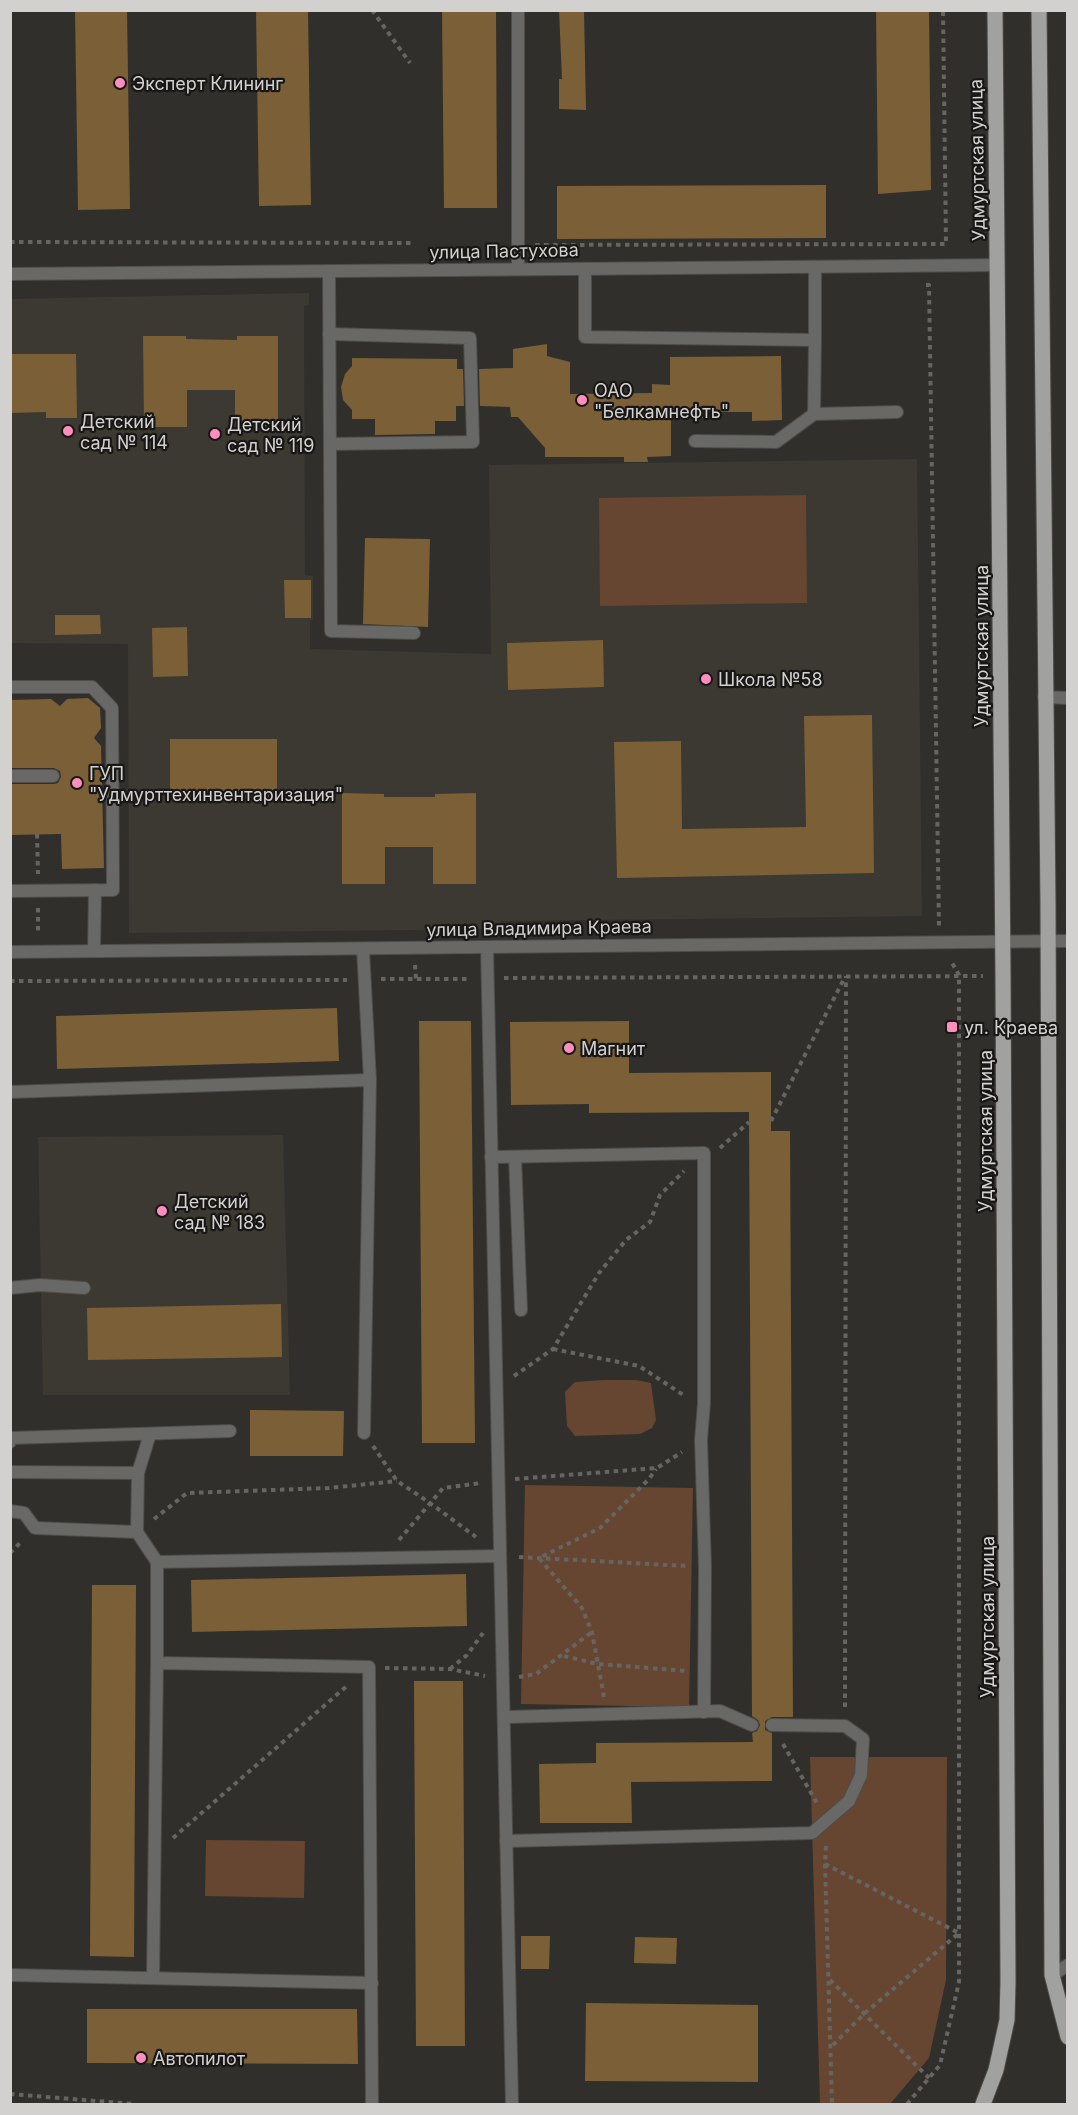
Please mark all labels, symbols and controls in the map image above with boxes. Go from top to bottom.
place label: Эксперт Клининг [132,73,283,94]
marker: Эксперт Клининг [113,76,127,90]
street label: Удмуртская улица [965,79,989,241]
street label: улица Пастухова [429,239,579,263]
place label: ОАО "Белкамнефть" [594,380,729,422]
marker: ОАО "Белкамнефть" [575,393,589,407]
place label: Детский сад № 114 [80,411,168,453]
place label: Детский сад № 119 [227,414,314,456]
marker: Детский сад № 114 [61,424,75,438]
marker: Детский сад № 119 [208,427,222,441]
street label: Удмуртская улица [971,565,992,727]
place label: Школа №58 [718,669,823,690]
marker: Школа №58 [699,672,713,686]
place label: ГУП "Удмурттехинвентаризация" [89,763,343,805]
marker: ГУП "Удмурттехинвентаризация" [70,776,84,790]
street label: улица Владимира Краева [426,916,652,940]
place label: ул. Краева [964,1017,1058,1038]
marker: ул. Краева [945,1020,959,1034]
place label: Магнит [581,1038,646,1059]
marker: Магнит [562,1041,576,1055]
street label: Удмуртская улица [975,1050,996,1212]
place label: Детский сад № 183 [174,1191,265,1233]
marker: Детский сад № 183 [155,1204,169,1218]
street label: Удмуртская улица [977,1536,998,1698]
place label: Автопилот [153,2048,246,2069]
marker: Автопилот [134,2051,148,2065]

